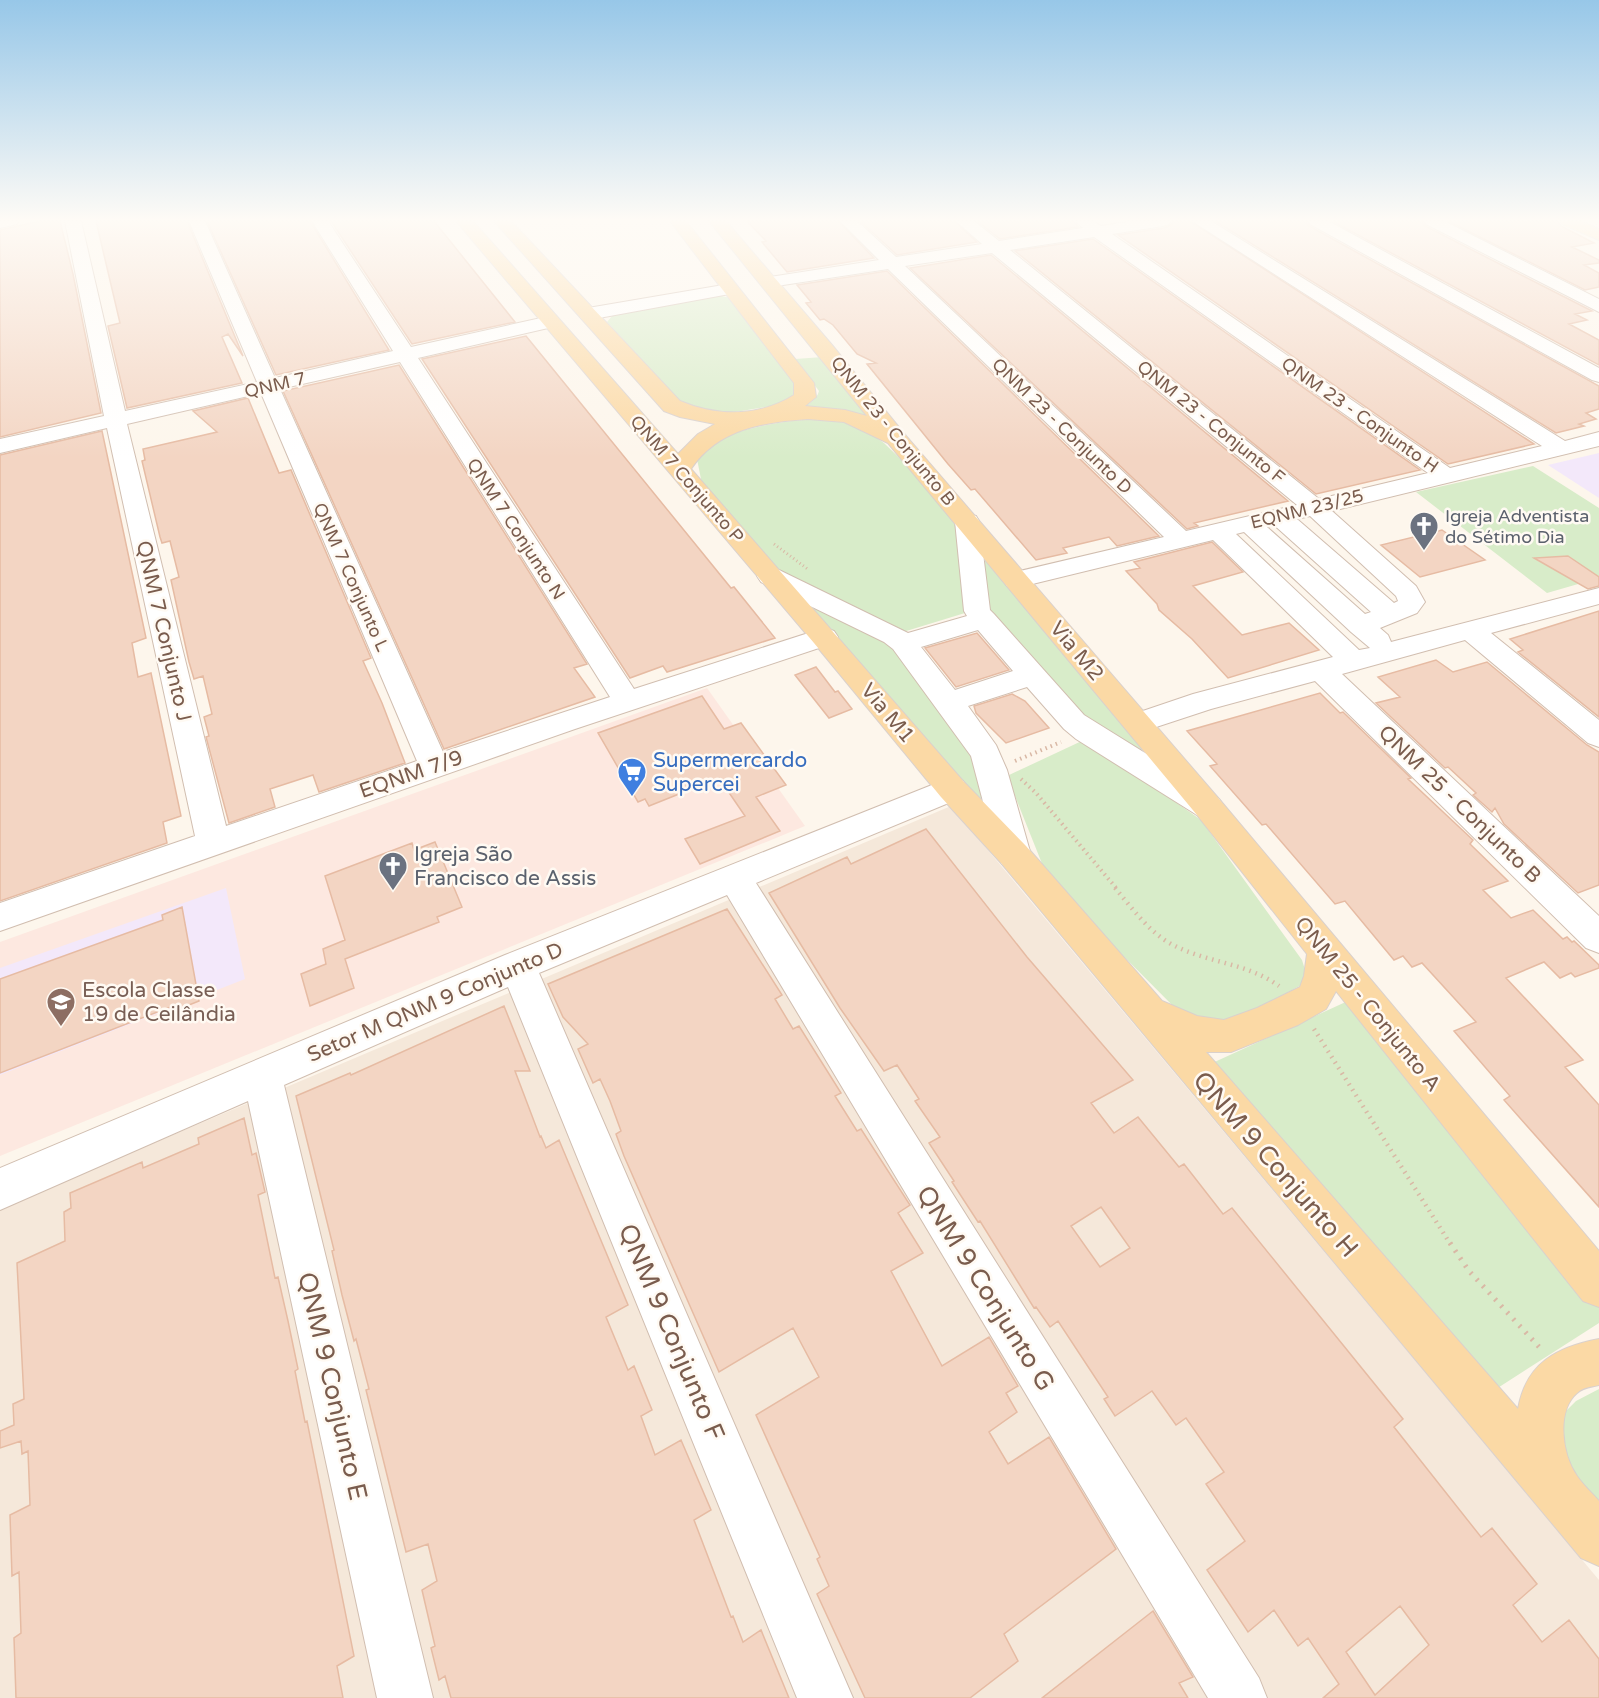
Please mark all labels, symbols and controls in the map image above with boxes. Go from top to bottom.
street label: QNM 23 - Conjunto B [826,352,960,510]
street label: QNM 23 - Conjunto H [1277,352,1443,478]
street label: QNM 23 - Conjunto D [987,353,1137,499]
street label: QNM 23 - Conjunto F [1133,355,1290,489]
street label: QNM 7 [242,367,308,403]
street label: QNM 7 Conjunto P [626,411,748,547]
street label: QNM 7 Conjunto N [462,454,570,604]
street label: EQNM 23/25 [1248,484,1366,534]
street label: QNM 7 Conjunto L [308,499,394,655]
place label: Igreja Adventista do Sétimo Dia [1445,505,1589,548]
church icon: Igreja Adventista do Sétimo Dia [1408,510,1440,552]
street label: QNM 7 Conjunto J [131,538,196,724]
street label: Via M2 [1044,616,1109,686]
street label: Via M1 [855,678,920,748]
street label: QNM 25 - Conjunto B [1373,720,1546,889]
street label: EQNM 7/9 [356,745,466,804]
place label: Supermercardo Supercei [653,748,807,797]
supermarket icon: Supermercardo Supercei [616,756,648,798]
place label: Igreja São Francisco de Assis [414,842,596,891]
church icon: Igreja São Francisco de Assis [377,850,409,892]
street label: QNM 25 - Conjunto A [1289,912,1446,1097]
street label: Setor M QNM 9 Conjunto D [304,937,567,1068]
place label: Escola Classe 19 de Ceilândia [82,978,236,1027]
school or university icon: Escola Classe 19 de Ceilândia [45,986,77,1028]
street label: QNM 9 Conjunto H [1186,1065,1365,1264]
street label: QNM 9 Conjunto G [910,1180,1061,1397]
street label: QNM 9 Conjunto F [612,1219,731,1445]
street label: QNM 9 Conjunto E [291,1269,374,1503]

